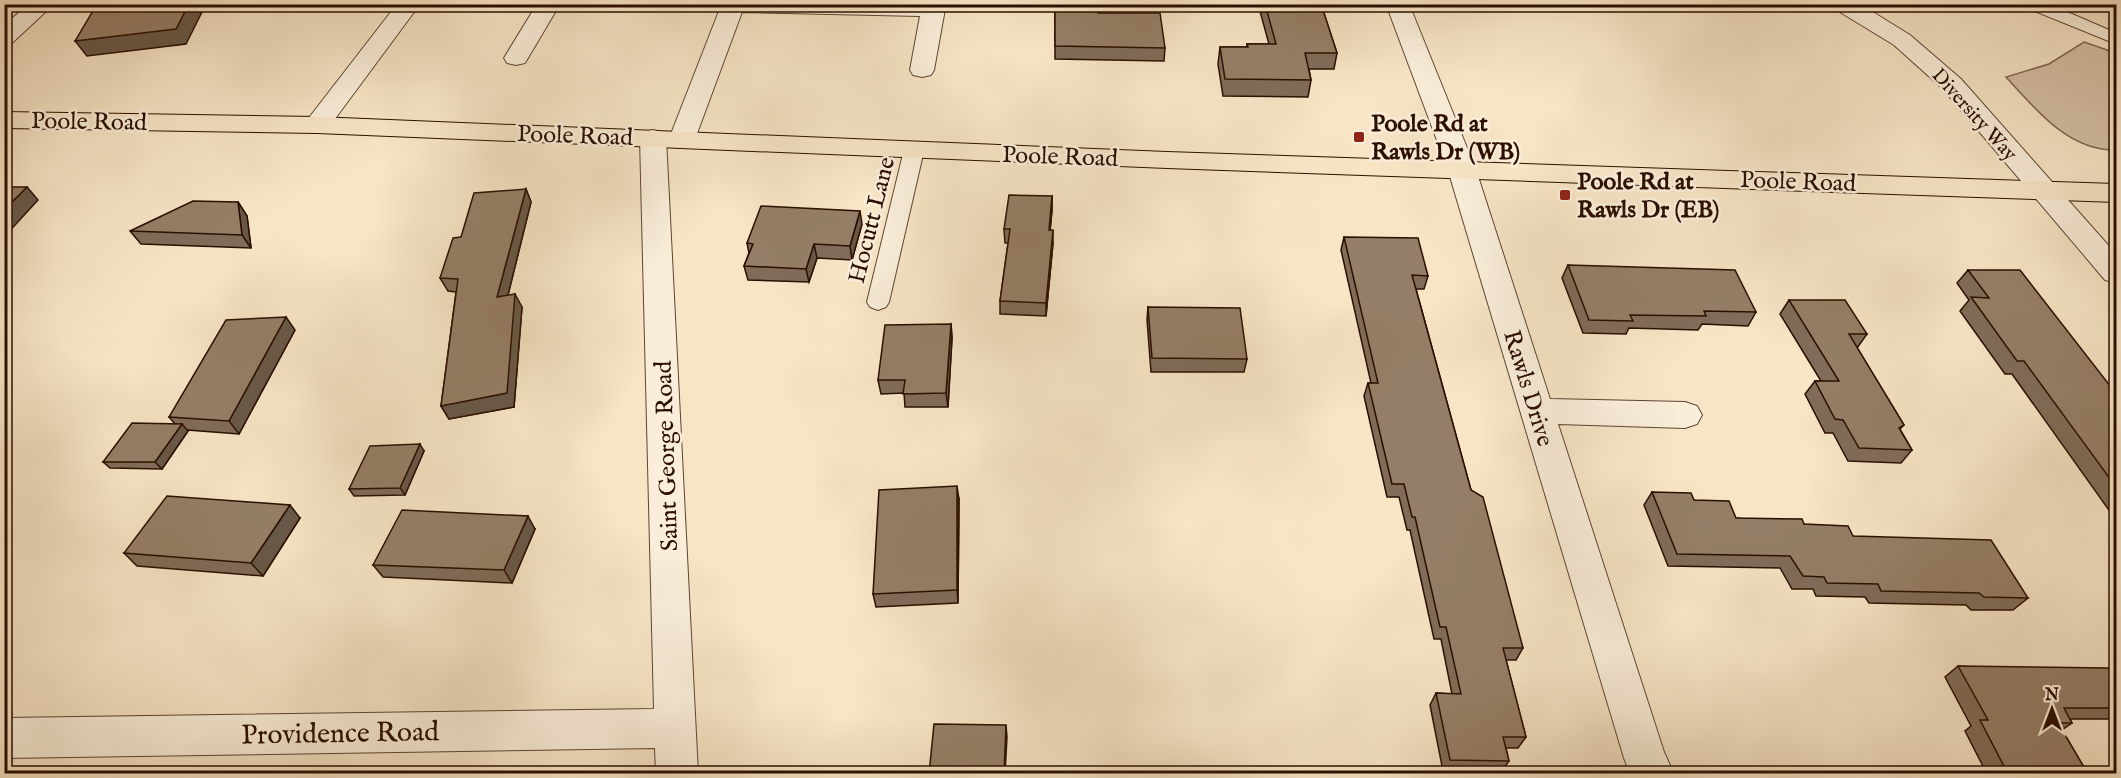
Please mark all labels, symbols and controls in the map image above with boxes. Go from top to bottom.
street label: Diversity Way [1926,64,2022,167]
street label: Poole Road [31,106,148,139]
place label: Poole Rd at Rawls Dr (WB) [1371,109,1520,168]
street label: Poole Road [516,119,634,154]
marker: Poole Rd at Rawls Dr (WB) [1352,130,1366,144]
street label: Poole Road [1001,140,1119,175]
street label: Hocutt Lane [842,154,903,287]
street label: Poole Road [1739,165,1857,200]
place label: Poole Rd at Rawls Dr (EB) [1577,167,1719,226]
marker: Poole Rd at Rawls Dr (EB) [1558,188,1572,202]
street label: Rawls Drive [1495,327,1560,450]
street label: Saint George Road [649,360,686,552]
north arrow [2022,679,2082,739]
text: N [2044,686,2059,706]
street label: Providence Road [241,715,439,754]

